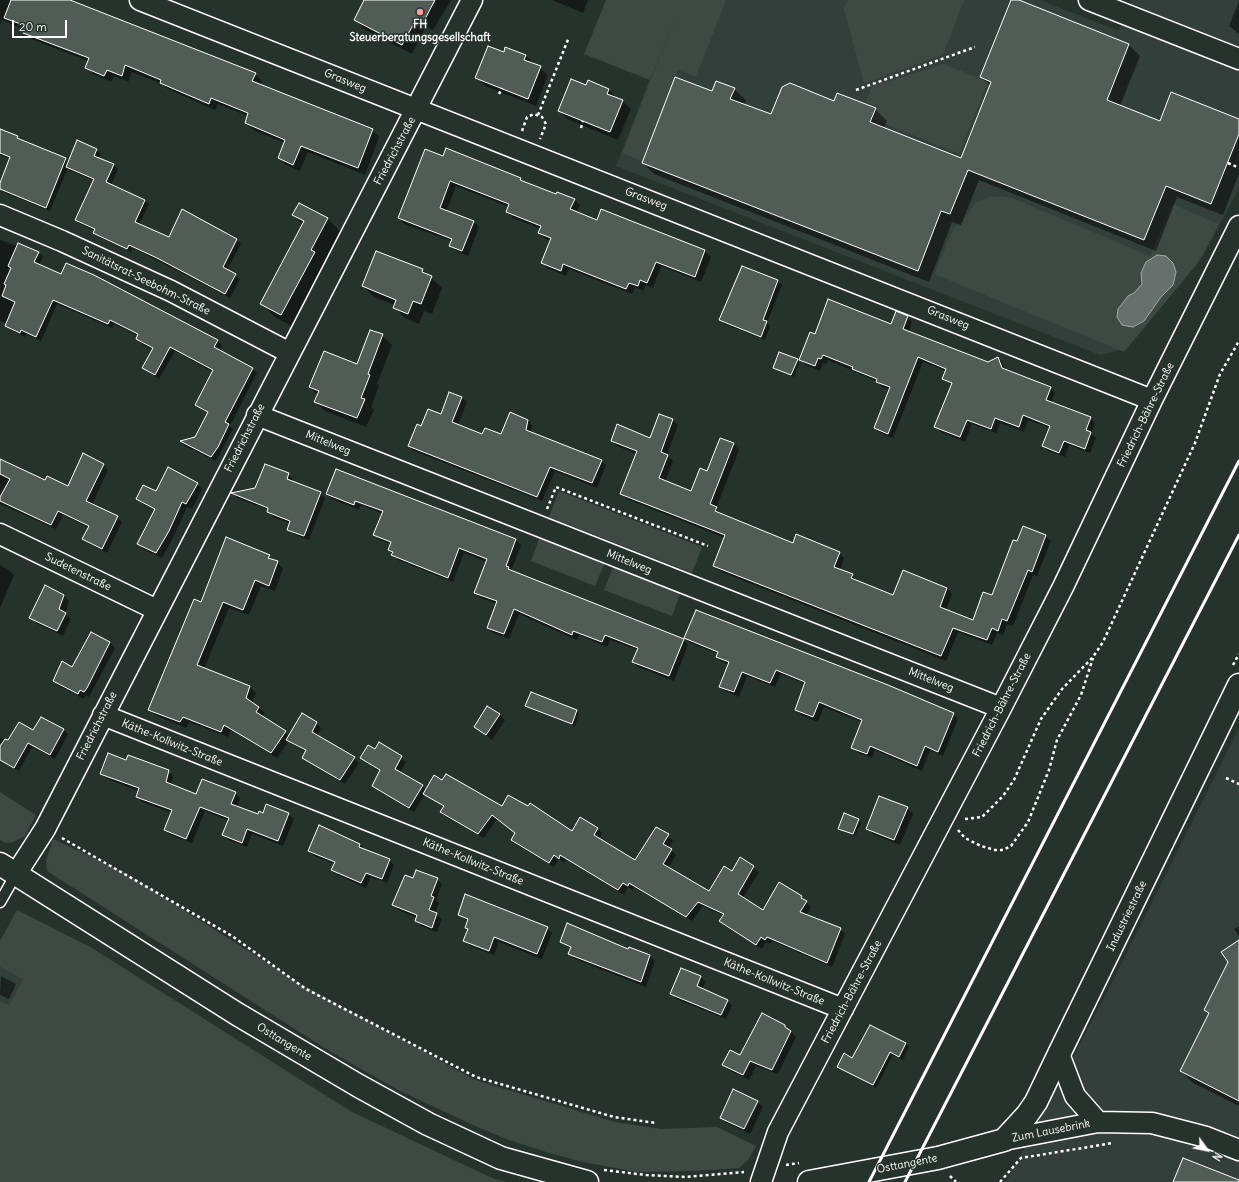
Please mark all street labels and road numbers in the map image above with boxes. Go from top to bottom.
street label: Grasweg [322,67,368,95]
street label: Friedrichstraße [372,115,418,187]
street label: Grasweg [623,185,669,213]
street label: Sanitätsrat-Seebohm-Straße [80,244,212,318]
street label: Grasweg [925,304,971,332]
street label: Friedrich-Bähre-Straße [1115,360,1177,470]
street label: Friedrichstraße [222,401,268,475]
street label: Mittelweg [303,428,353,458]
street label: Mittelweg [604,547,654,577]
street label: Sudetenstraße [43,550,113,594]
street label: Friedrich-Bähre-Straße [970,651,1034,759]
street label: Mittelweg [906,665,956,695]
street label: Friedrichstraße [74,689,120,763]
street label: Käthe-Kollwitz-Straße [120,717,224,769]
street label: Käthe-Kollwitz-Straße [421,836,525,888]
street label: Industriestraße [1104,879,1150,953]
street label: Friedrich-Bähre-Straße [819,938,885,1046]
street label: Käthe-Kollwitz-Straße [722,956,826,1008]
street label: Osttangente [254,1021,314,1063]
street label: Zum Lausebrink [1011,1117,1091,1145]
street label: Osttangente [876,1152,938,1176]

